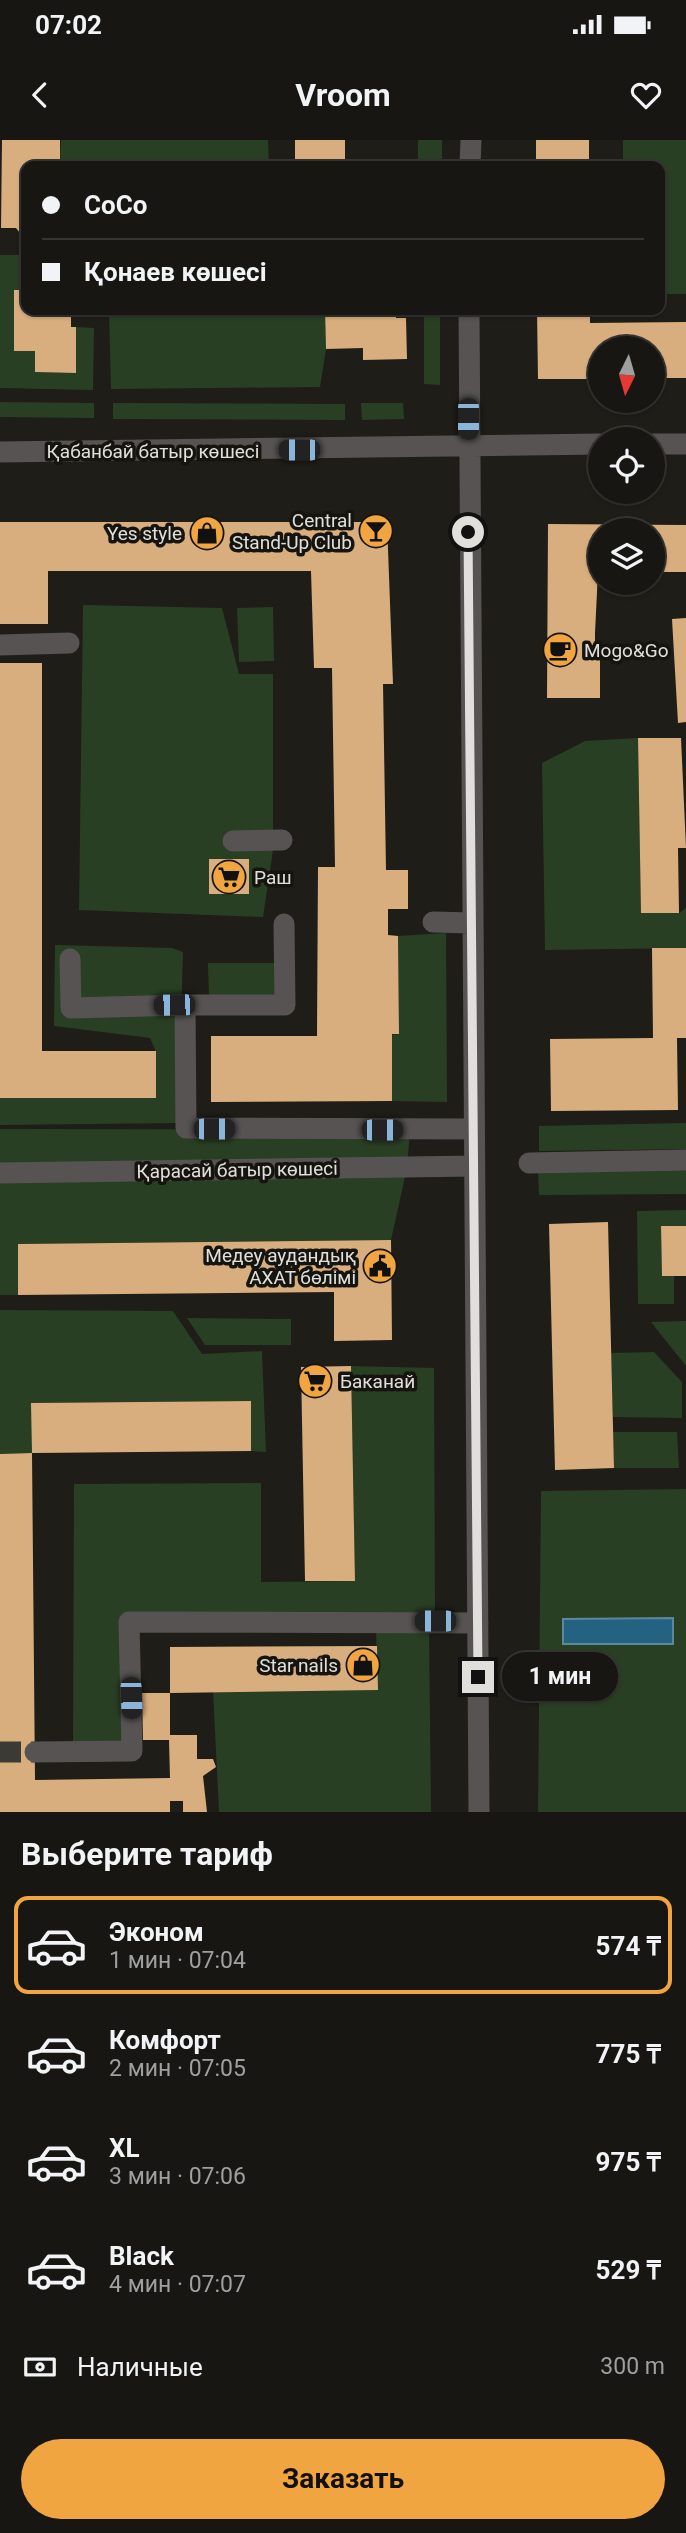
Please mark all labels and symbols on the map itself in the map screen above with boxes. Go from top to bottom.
north arrow [588,336,665,413]
car [458,398,479,440]
street label: Қабанбай батыр көшесі [47,440,259,463]
car [279,440,321,461]
place label: Central Stand-Up Club [232,509,352,554]
bar icon: Central Stand-Up Club [357,512,395,550]
shop icon: Yes style [188,514,226,552]
route start [452,516,484,548]
place label: Yes style [107,522,182,545]
cafe icon: Mogo&Go [541,631,579,669]
place label: Mogo&Go [584,639,669,662]
supermarket icon: Раш [210,858,248,896]
place label: Раш [254,866,292,889]
car [153,994,196,1016]
car [194,1119,236,1140]
car [362,1120,404,1141]
street label: Қарасай батыр көшесі [136,1157,338,1183]
place label: Медеу аудандық АХАТ бөлімі [205,1244,356,1289]
public building icon: Медеу аудандық АХАТ бөлімі [361,1247,399,1285]
supermarket icon: Баканай [296,1362,334,1400]
place label: Баканай [340,1370,415,1393]
car [415,1611,457,1632]
shop icon: Star nails [344,1646,382,1684]
callout: 1 мин [503,1652,618,1702]
place label: Star nails [259,1654,338,1677]
route end [462,1661,494,1693]
car [120,1677,143,1719]

